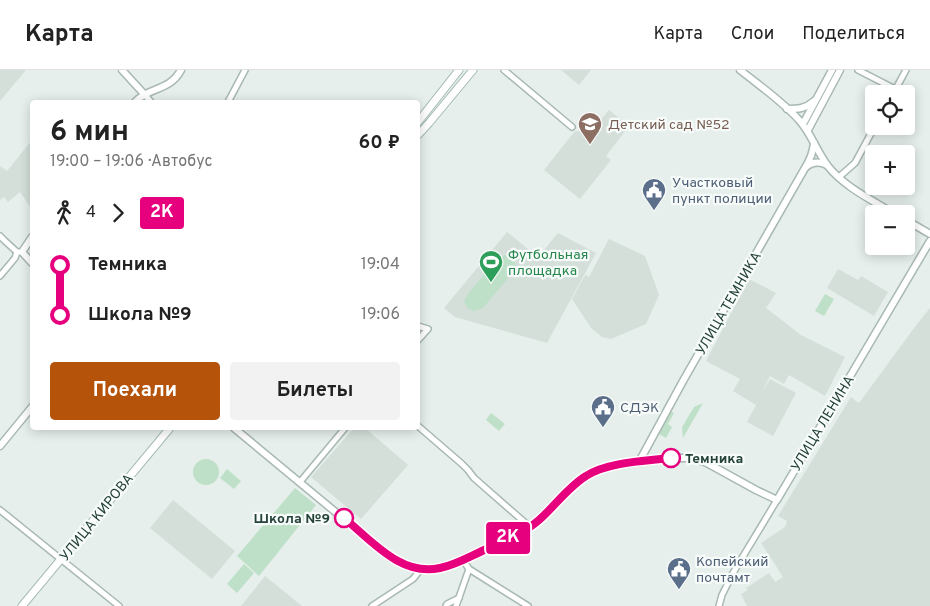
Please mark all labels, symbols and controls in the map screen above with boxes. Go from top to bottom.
text: Карта [25,20,94,50]
text: Карта [653,23,703,46]
text: Слои [731,23,774,46]
text: Поделиться [802,23,905,46]
map controls [865,85,915,255]
button: locate [865,85,915,135]
school or university icon: Детский сад №52 [577,111,603,145]
text: 6 мин [50,115,129,151]
place label: Детский сад №52 [608,117,730,134]
text: 60 ₽ [359,131,400,155]
button: + [865,145,915,195]
text: 19:00 – 19:06 · Автобус [50,152,213,172]
place label: Участковый пункт полиции [672,175,772,208]
public building icon: Участковый пункт полиции [641,177,667,211]
icon: walk [50,199,78,227]
icon: forward [104,199,132,227]
text: 2К [150,201,174,224]
text: 4 [86,203,96,223]
button: − [865,205,915,255]
place label: Футбольная площадка [508,247,588,280]
sports icon: Футбольная площадка [478,249,504,283]
street label: УЛИЦА ТЕМНИКА [693,249,766,359]
text: Темника [88,253,167,277]
text: 19:04 [361,255,400,275]
text: Школа №9 [88,303,192,327]
text: 19:06 [361,305,400,325]
button: Поехали [50,362,220,420]
button: Билеты [230,362,400,420]
street label: УЛИЦА ЛЕНИНА [788,373,859,475]
public building icon: СДЭК [590,394,616,428]
place label: СДЭК [620,400,659,417]
marker: Темника [661,448,681,468]
place label: Темника [685,451,743,468]
street label: УЛИЦА КИРОВА [57,471,138,565]
marker: Школа №9 [334,508,354,528]
place label: Школа №9 [254,511,330,528]
line badge: 2К [486,522,530,554]
text: 2К [496,526,520,549]
place label: Копейский почтамт [696,554,769,587]
public building icon: Копейский почтамт [666,556,692,590]

